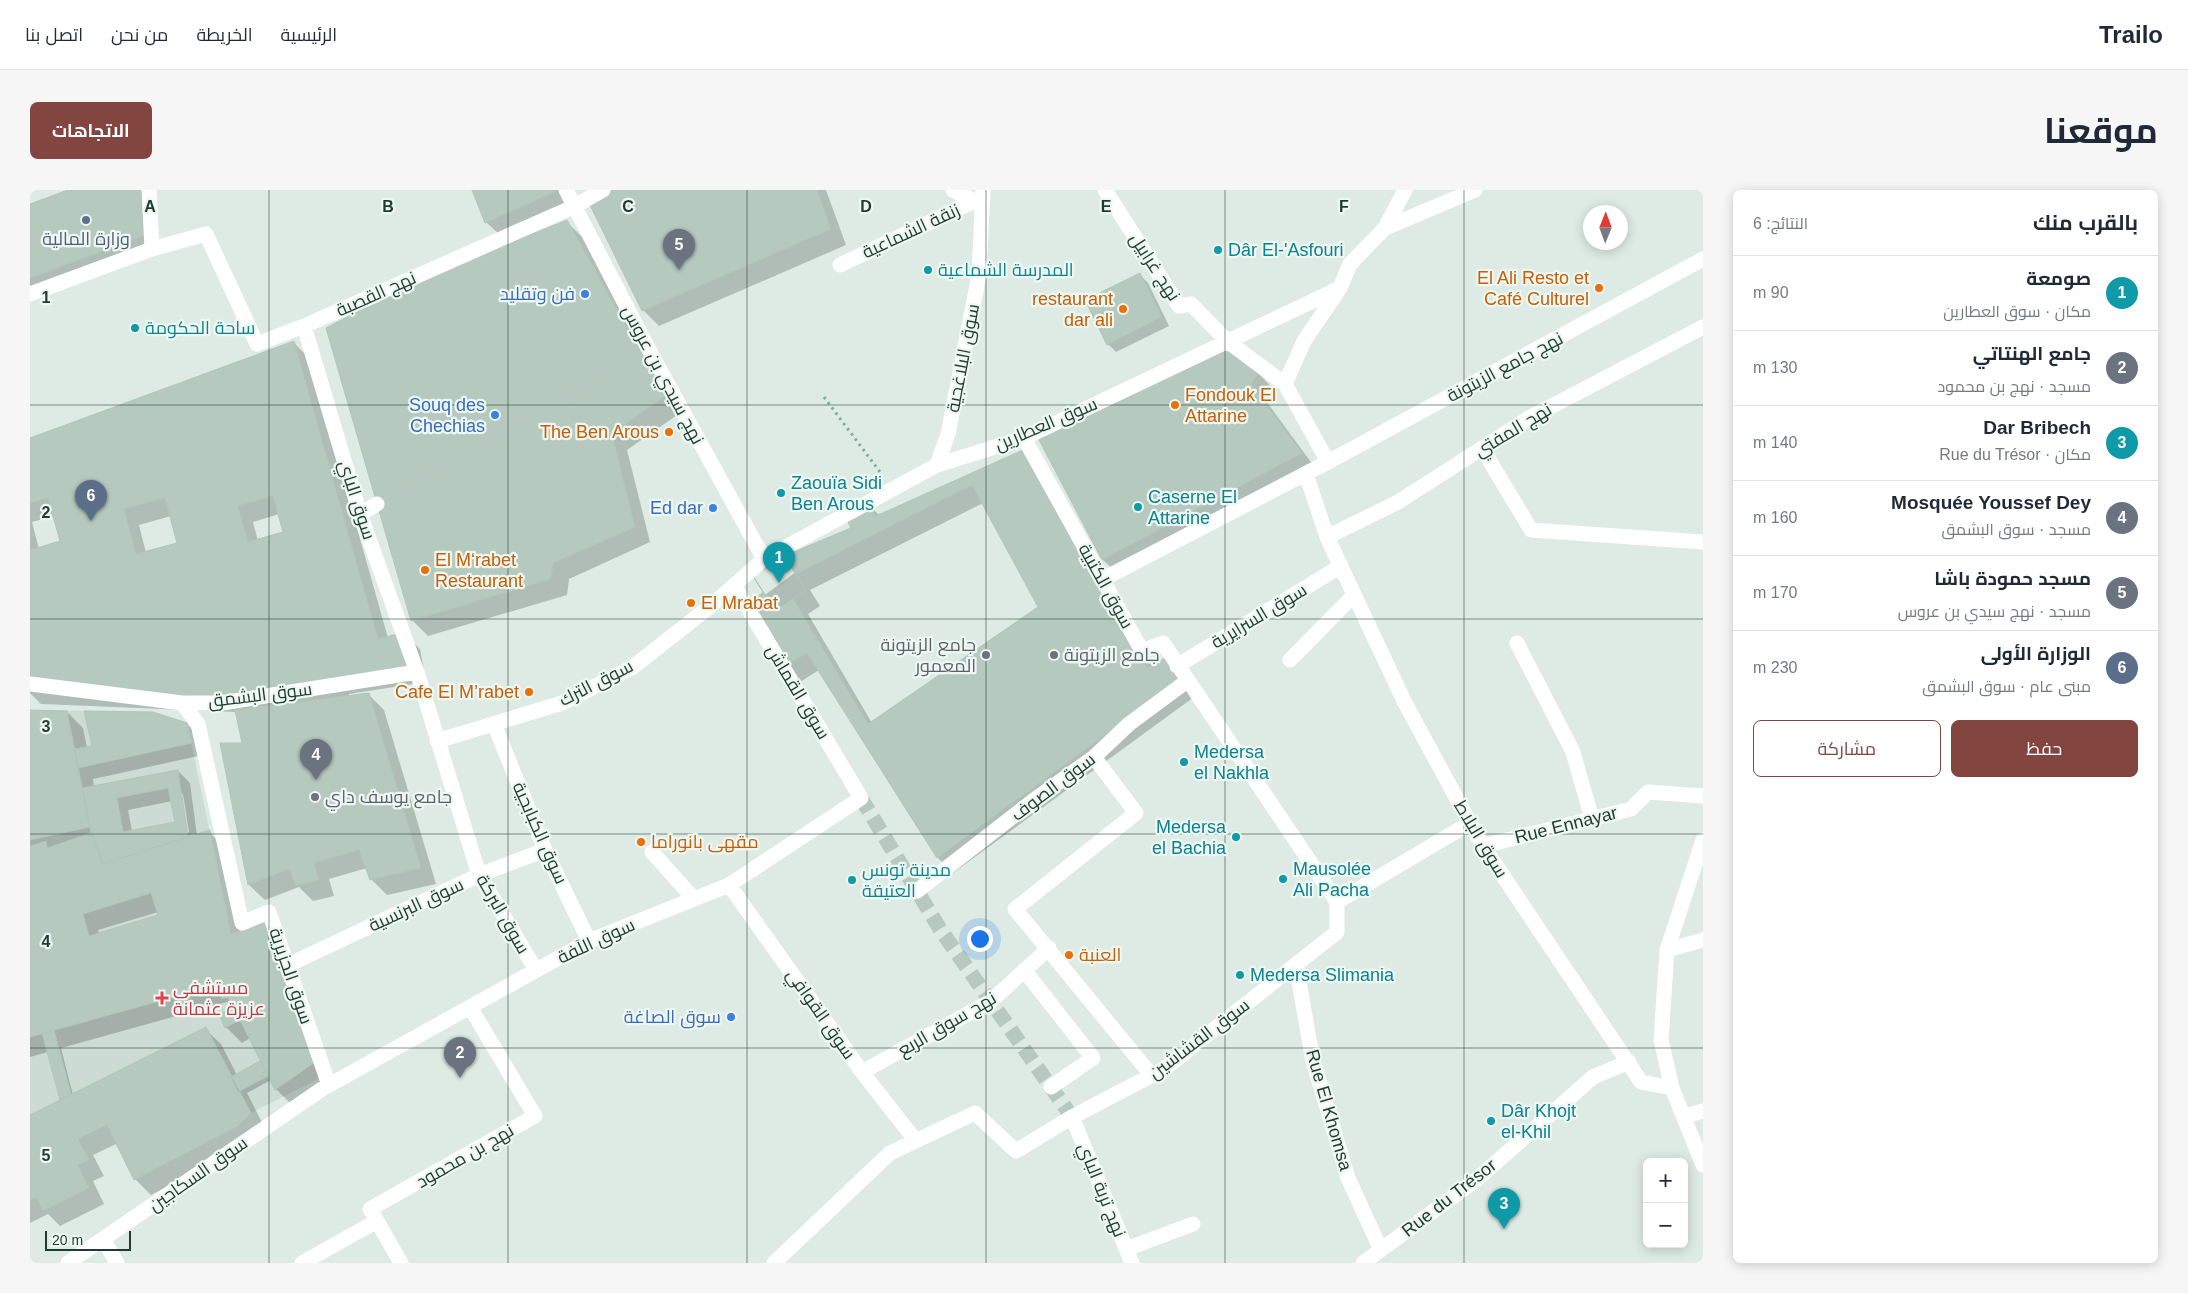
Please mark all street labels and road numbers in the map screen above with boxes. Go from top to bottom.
street label: زنقة الشماعية [859,200,963,263]
street label: نهج غرابيل [1124,229,1184,306]
street label: نهج القصبة [333,268,420,322]
street label: نهج سيدي بن عروس [614,302,708,450]
street label: سوق البلاغجية [943,302,985,414]
street label: نهج جامع الزيتونة [1444,328,1567,408]
street label: سوق العطارين [992,393,1101,456]
street label: نهج المفتي [1471,399,1557,464]
street label: سوق الباي [331,458,379,543]
street label: سوق الكتبية [1073,540,1137,633]
street label: سوق السرايرية [1208,580,1311,654]
street label: سوق القماش [760,641,834,744]
street label: سوق الترك [556,656,637,712]
street label: سوق البشمق [207,679,313,713]
street label: سوق الصوف [1007,749,1100,827]
street label: سوق الكبابجية [507,779,571,888]
street label: سوق البلاط [1448,797,1512,882]
street label: Rue Ennayar [1513,803,1619,847]
street label: سوق البركة [471,871,534,958]
street label: سوق البرنسية [365,874,467,937]
street label: سوق اللَفة [554,914,639,969]
street label: سوق الجزيرية [263,925,317,1027]
street label: سوق القوافي [779,965,859,1065]
street label: نهج سوق الربع [894,988,1001,1062]
street label: سوق القشاشين [1145,995,1254,1085]
street label: Rue El Khomsa [1302,1047,1356,1174]
street label: نهج بن محمود [413,1120,518,1194]
street label: سوق السكاجين [145,1133,252,1217]
street label: نهج تربة الباي [1070,1140,1130,1242]
street label: Rue du Trésor [1398,1155,1500,1241]

